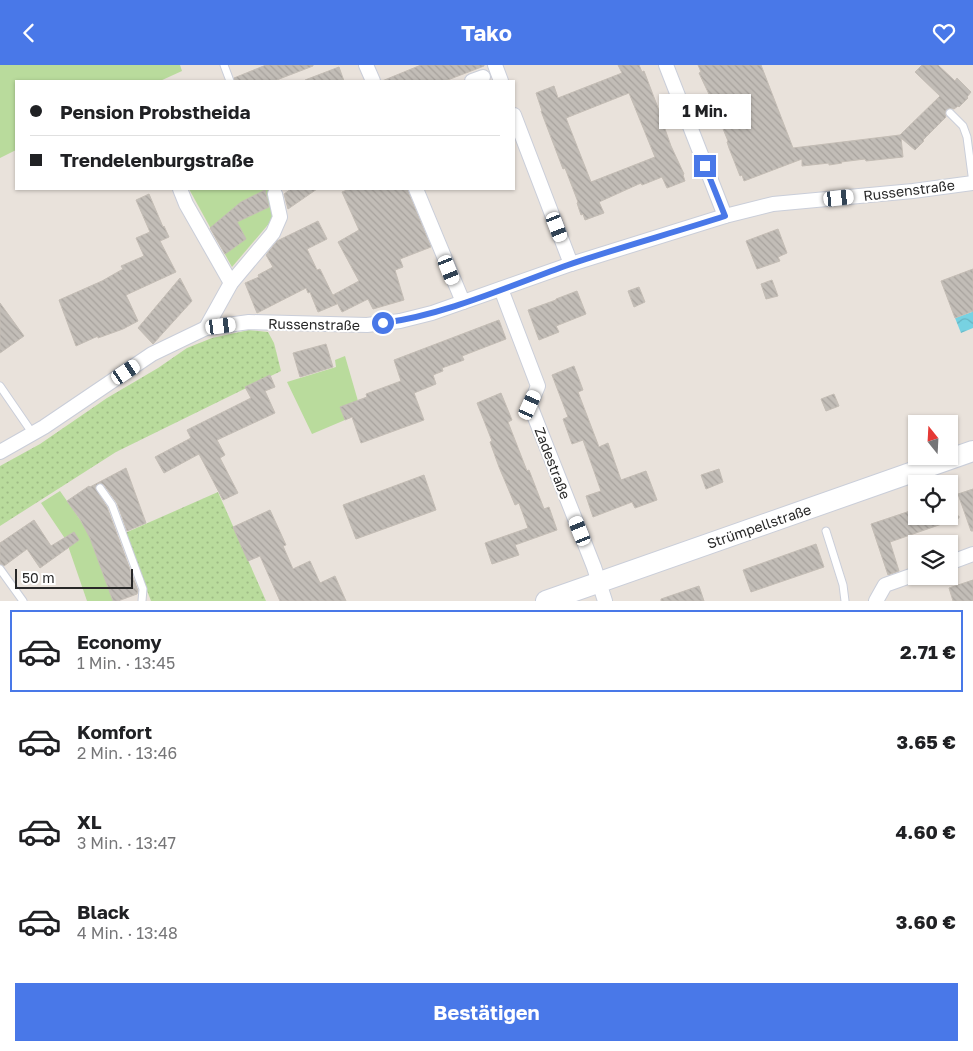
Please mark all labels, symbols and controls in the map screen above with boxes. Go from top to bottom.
icon: back [15,19,43,47]
text: Tako [461,19,512,46]
icon: heart [930,19,958,47]
callout: 1 Min. [659,93,751,129]
text: Pension Probstheida [60,100,250,123]
text: 1 Min. [682,101,728,121]
text: Trendelenburgstraße [60,148,254,171]
route end [694,155,716,177]
street label: Russenstraße [862,176,956,204]
car [823,189,854,207]
car [544,210,569,244]
car [436,253,461,287]
route start [372,312,394,334]
street label: Russenstraße [268,315,360,333]
car [205,317,236,335]
car [109,357,142,387]
car [517,388,542,422]
north arrow [908,415,958,465]
map controls [908,415,958,585]
street label: Zadestraße [532,425,574,501]
button: locate [908,475,958,525]
street label: Strümpellstraße [705,500,813,552]
car [567,514,592,548]
button: layers [908,535,958,585]
scale bar [15,566,132,589]
text: 50 m [22,569,55,586]
icon: car [17,629,62,674]
text: Economy [77,630,162,653]
text: 2.71 € [900,640,956,663]
text: 1 Min. · 13:45 [77,653,175,673]
icon: car [17,719,62,764]
text: Komfort [77,720,152,743]
text: 3.65 € [897,730,956,753]
text: 2 Min. · 13:46 [77,743,177,763]
icon: car [17,809,62,854]
text: XL [77,810,102,833]
text: 4.60 € [895,820,956,843]
text: 3 Min. · 13:47 [77,833,176,853]
icon: car [17,899,62,944]
text: Black [77,900,130,923]
text: 3.60 € [896,910,956,933]
text: 4 Min. · 13:48 [77,923,178,943]
button: Bestätigen [15,983,958,1041]

